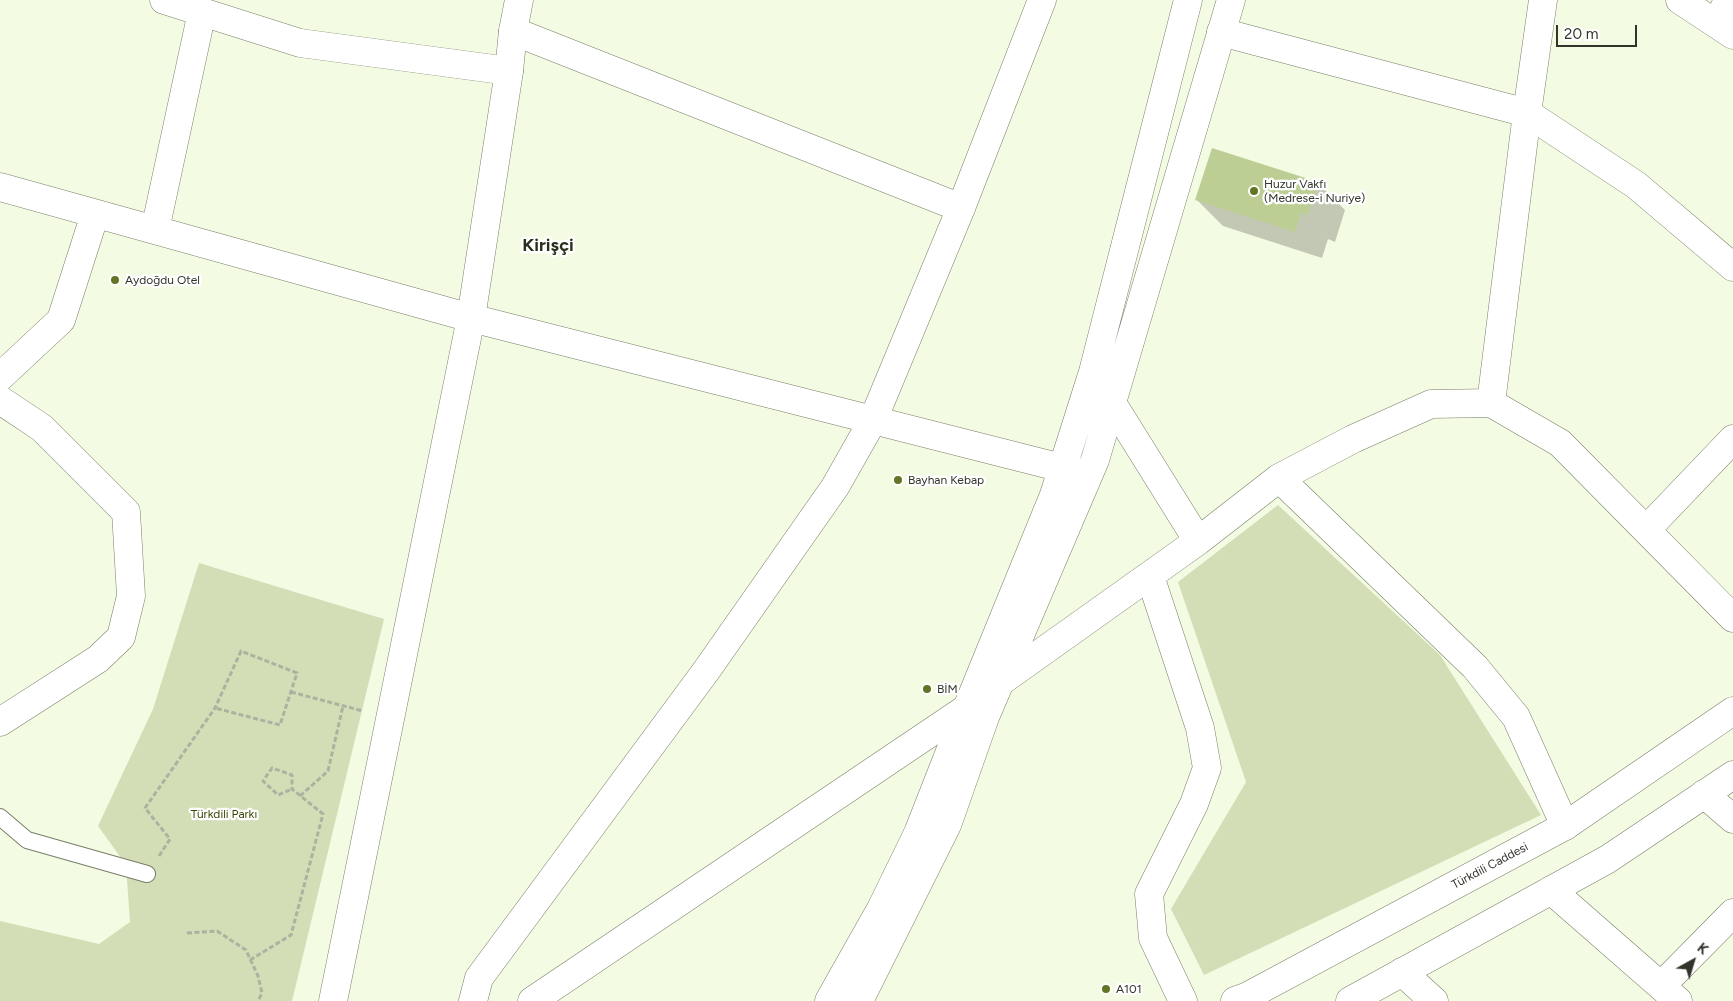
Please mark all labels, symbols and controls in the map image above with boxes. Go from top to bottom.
scale bar [1558,15,1639,47]
text: 20 m [1564,25,1598,43]
place label: Huzur Vakfı (Medrese-i Nuriye) [1264,177,1365,205]
marker: Huzur Vakfı (Medrese-i Nuriye) [1248,185,1260,197]
district label: Kirişçi [522,235,574,257]
place label: Aydoğdu Otel [125,273,200,287]
marker: Aydoğdu Otel [109,274,121,286]
place label: Bayhan Kebap [908,473,984,487]
marker: Bayhan Kebap [892,474,904,486]
place label: BİM [937,682,958,696]
marker: BİM [921,683,933,695]
park label: Türkdili Parkı [191,807,257,821]
street label: Türkdili Caddesi [1449,840,1531,892]
north arrow [1668,936,1718,986]
text: K [1694,939,1712,958]
place label: A101 [1116,982,1142,996]
marker: A101 [1100,983,1112,995]

